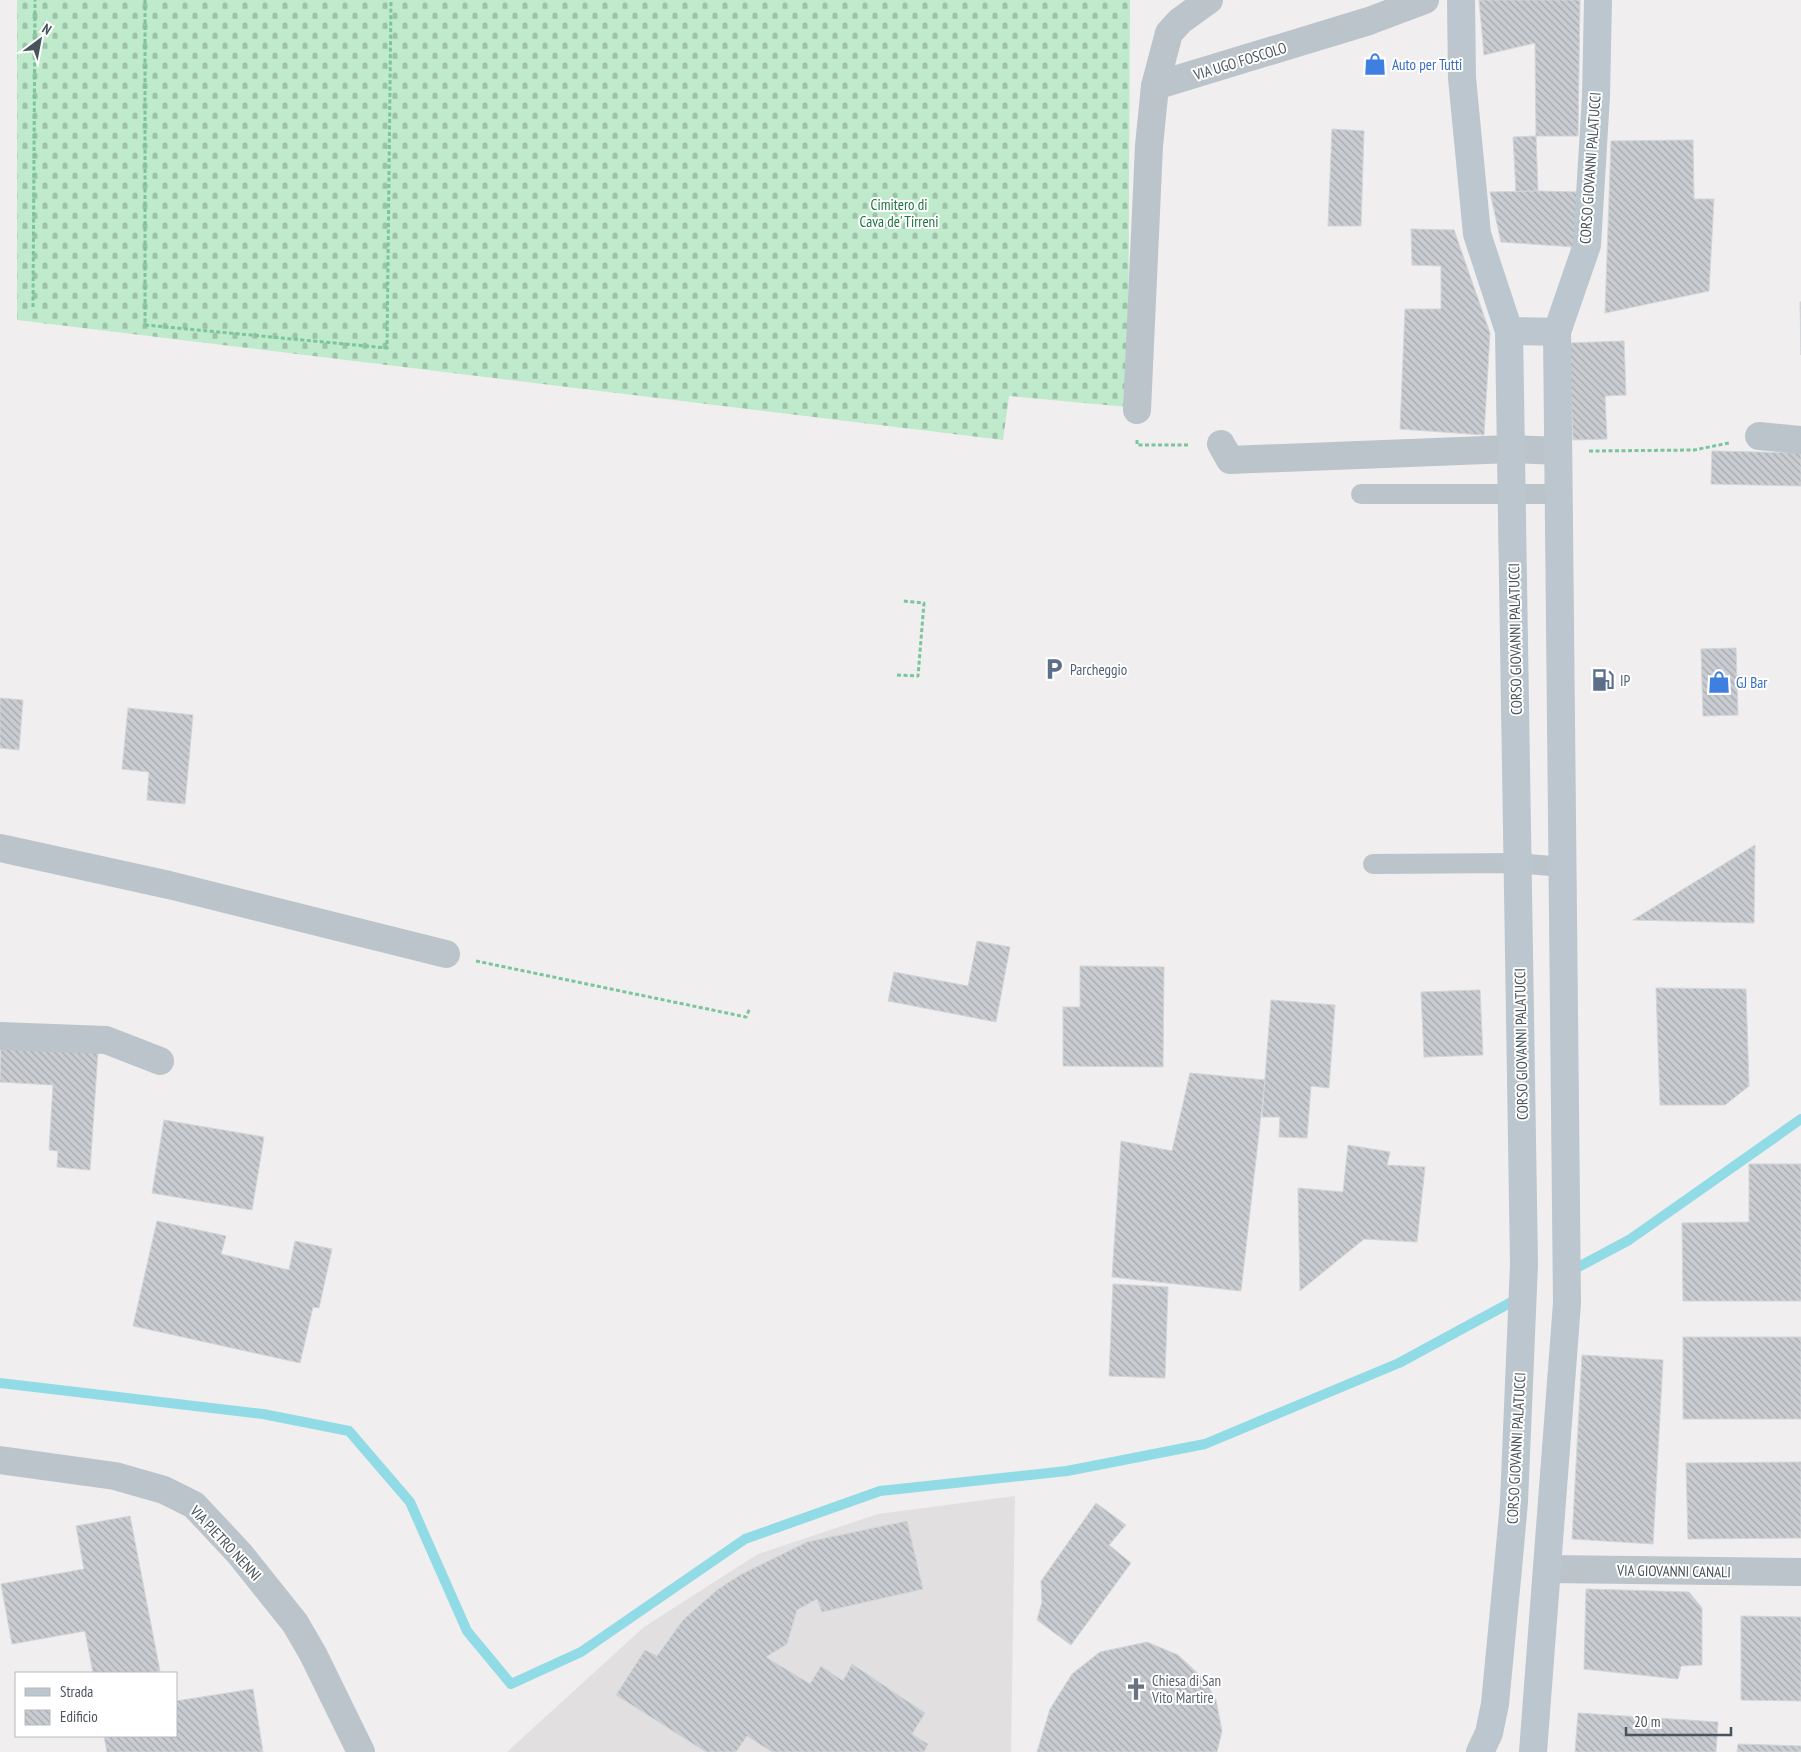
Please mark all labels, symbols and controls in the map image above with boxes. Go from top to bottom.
north arrow [15,15,65,65]
text: N [39,19,55,39]
street label: VIA UGO FOSCOLO [1190,38,1289,84]
shop icon: Auto per Tutti [1362,51,1388,77]
place label: Auto per Tutti [1392,55,1462,74]
street label: CORSO GIOVANNI PALATUCCI [1575,92,1605,244]
park label: Cimitero di Cava de' Tirreni [860,195,938,231]
street label: CORSO GIOVANNI PALATUCCI [1504,563,1526,715]
parking icon: Parcheggio [1041,656,1067,682]
place label: Parcheggio [1070,660,1127,679]
fuel station icon: IP [1590,667,1616,693]
shop icon: GJ Bar [1706,669,1732,695]
place label: IP [1620,671,1630,690]
place label: GJ Bar [1736,673,1768,692]
street label: CORSO GIOVANNI PALATUCCI [1510,968,1532,1120]
street label: CORSO GIOVANNI PALATUCCI [1503,1372,1529,1524]
street label: VIA PIETRO NENNI [186,1501,266,1585]
street label: VIA GIOVANNI CANALI [1616,1560,1731,1581]
place label: Chiesa di San Vito Martire [1151,1671,1221,1707]
legend [15,1672,178,1737]
church icon: Chiesa di San Vito Martire [1123,1676,1149,1702]
text: Strada [60,1682,93,1701]
scale bar [1626,1704,1731,1736]
text: Edificio [60,1707,98,1726]
text: 20 m [1634,1712,1660,1731]

